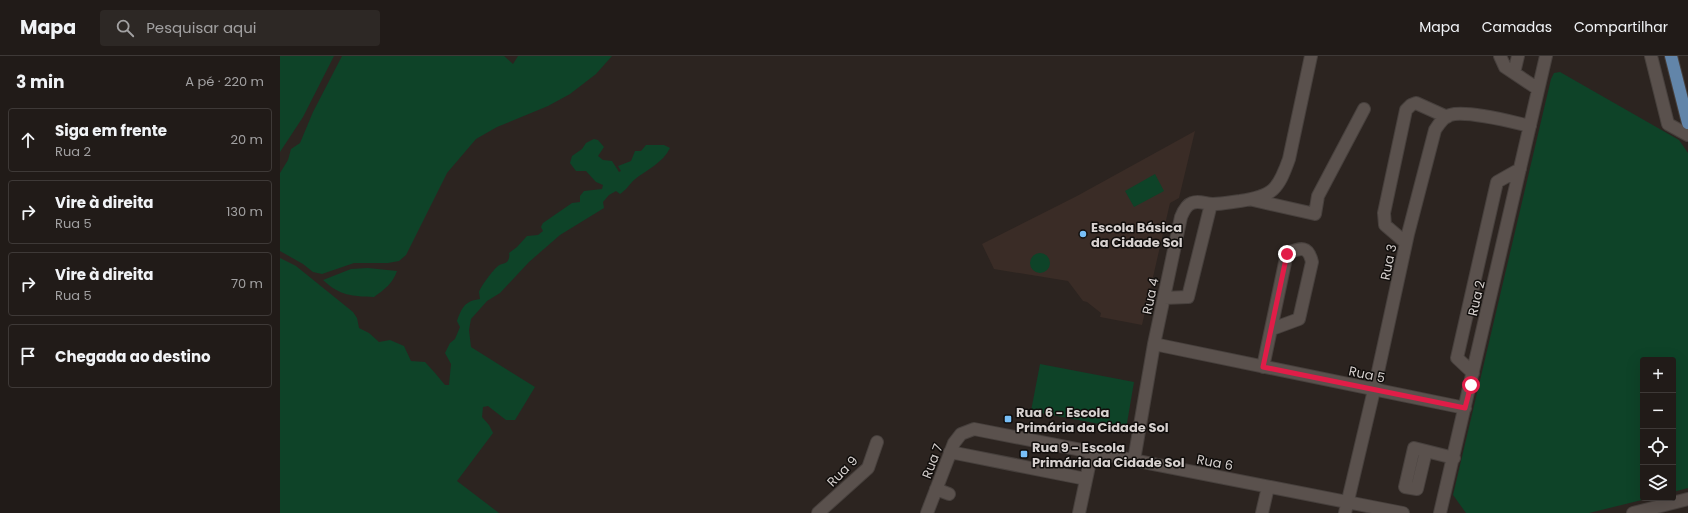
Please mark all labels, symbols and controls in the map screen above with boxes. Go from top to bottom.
search box [100,10,380,46]
text: Mapa [20,14,76,41]
icon: search [114,17,136,39]
text: Pesquisar aqui [146,17,257,38]
text: Mapa [1419,17,1460,37]
text: Camadas [1482,17,1552,37]
text: Compartilhar [1574,17,1668,37]
text: 3 min [16,70,64,94]
text: A pé · 220 m [185,72,264,91]
text: Siga em frente [55,120,167,141]
icon: ahead [17,129,39,151]
text: 20 m [230,130,263,149]
text: Rua 2 [55,142,91,161]
text: Vire à direita [55,192,154,213]
icon: right [17,201,39,223]
text: 130 m [226,202,263,221]
text: Rua 5 [55,214,92,233]
place label: Escola Básica da Cidade Sol [1091,218,1183,252]
marker: Escola Básica da Cidade Sol [1078,229,1088,239]
street label: Rua 3 [1375,242,1402,282]
route end [1278,245,1296,263]
text: Vire à direita [55,264,154,285]
icon: right [17,273,39,295]
text: 70 m [231,274,263,293]
street label: Rua 4 [1137,276,1164,316]
street label: Rua 2 [1463,278,1490,318]
text: Rua 5 [55,286,92,305]
icon: arrive [17,345,39,367]
text: Chegada ao destino [55,346,211,367]
map controls [1640,357,1676,501]
button: + [1640,357,1676,393]
street label: Rua 5 [1347,361,1387,388]
route start [1462,376,1480,394]
button: − [1640,393,1676,429]
place label: Rua 6 - Escola Primária da Cidade Sol [1016,403,1169,437]
marker: Rua 6 - Escola Primária da Cidade Sol [1003,414,1013,424]
button: locate [1640,429,1676,465]
place label: Rua 9 - Escola Primária da Cidade Sol [1032,438,1185,472]
street label: Rua 7 [917,441,948,481]
marker: Rua 9 - Escola Primária da Cidade Sol [1019,449,1029,459]
street label: Rua 6 [1195,450,1235,475]
street label: Rua 9 [823,452,862,491]
button: layers [1640,465,1676,501]

